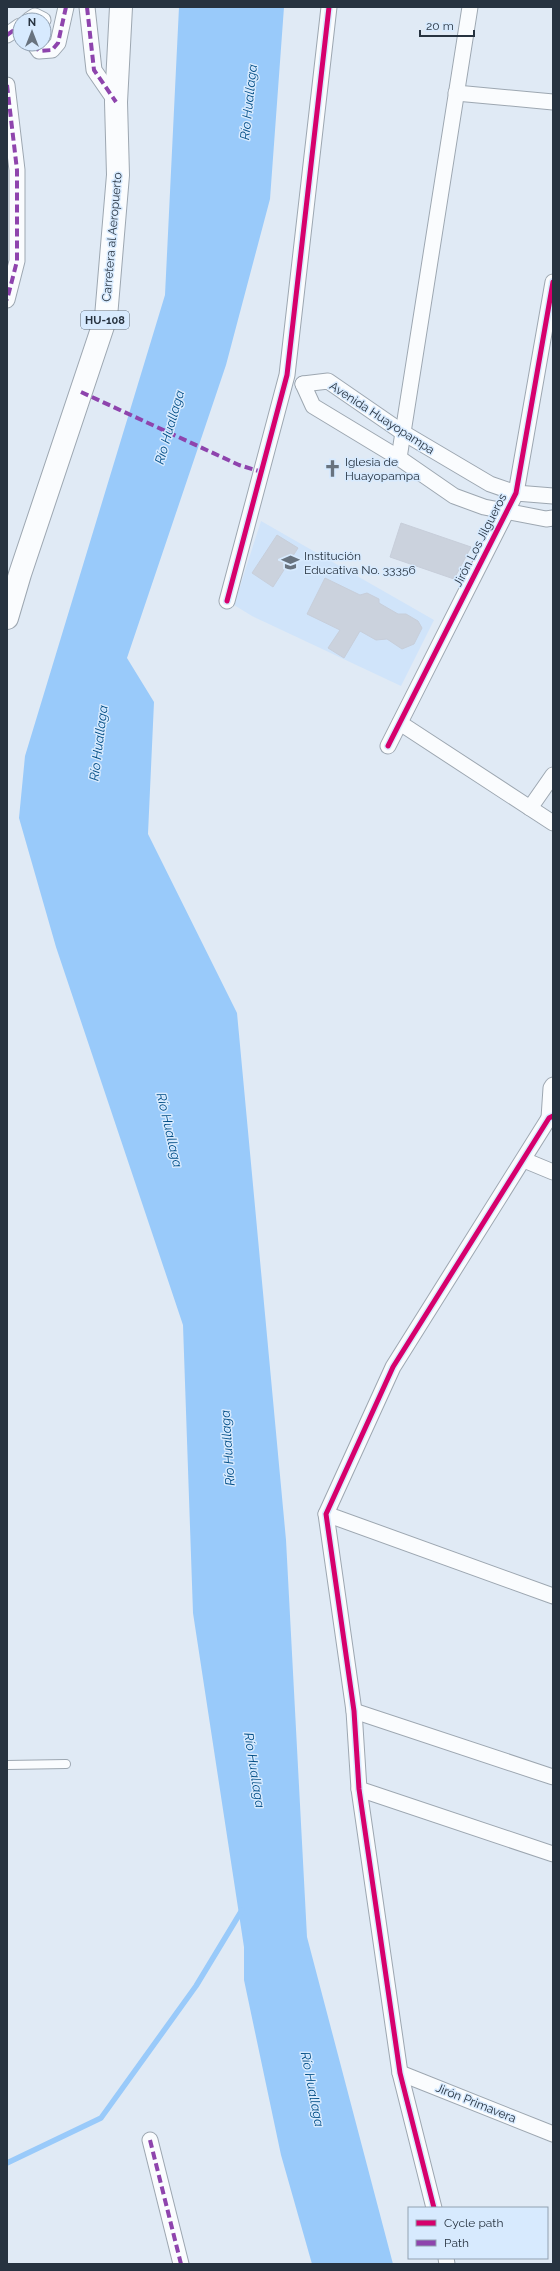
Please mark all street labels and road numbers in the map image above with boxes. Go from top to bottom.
street label: Carretera al Aeropuerto [99,172,125,302]
road number: HU-108 [81,311,129,329]
street label: Avenida Huayopampa [327,379,437,457]
street label: Jirón Los Jilgueros [451,491,510,589]
street label: Jirón Primavera [434,2081,518,2125]

